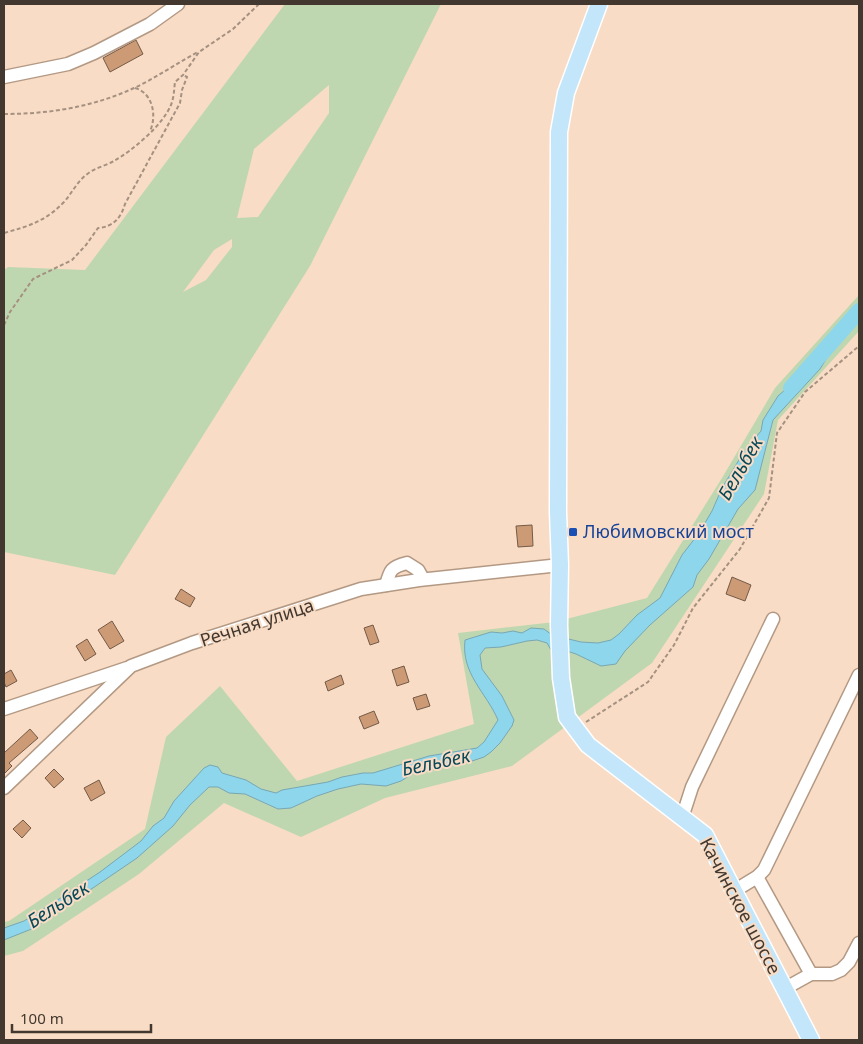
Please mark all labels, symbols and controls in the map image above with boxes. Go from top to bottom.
water label: Бельбек [711,430,769,505]
place label: Любимовский мост [583,519,754,543]
marker: Любимовский мост [567,526,579,538]
street label: Речная улица [197,592,317,652]
water label: Бельбек [399,742,474,782]
street label: Качинское шоссе [695,833,787,978]
water label: Бельбек [22,873,95,934]
scale bar [12,1002,151,1034]
text: 100 m [20,1008,64,1028]

